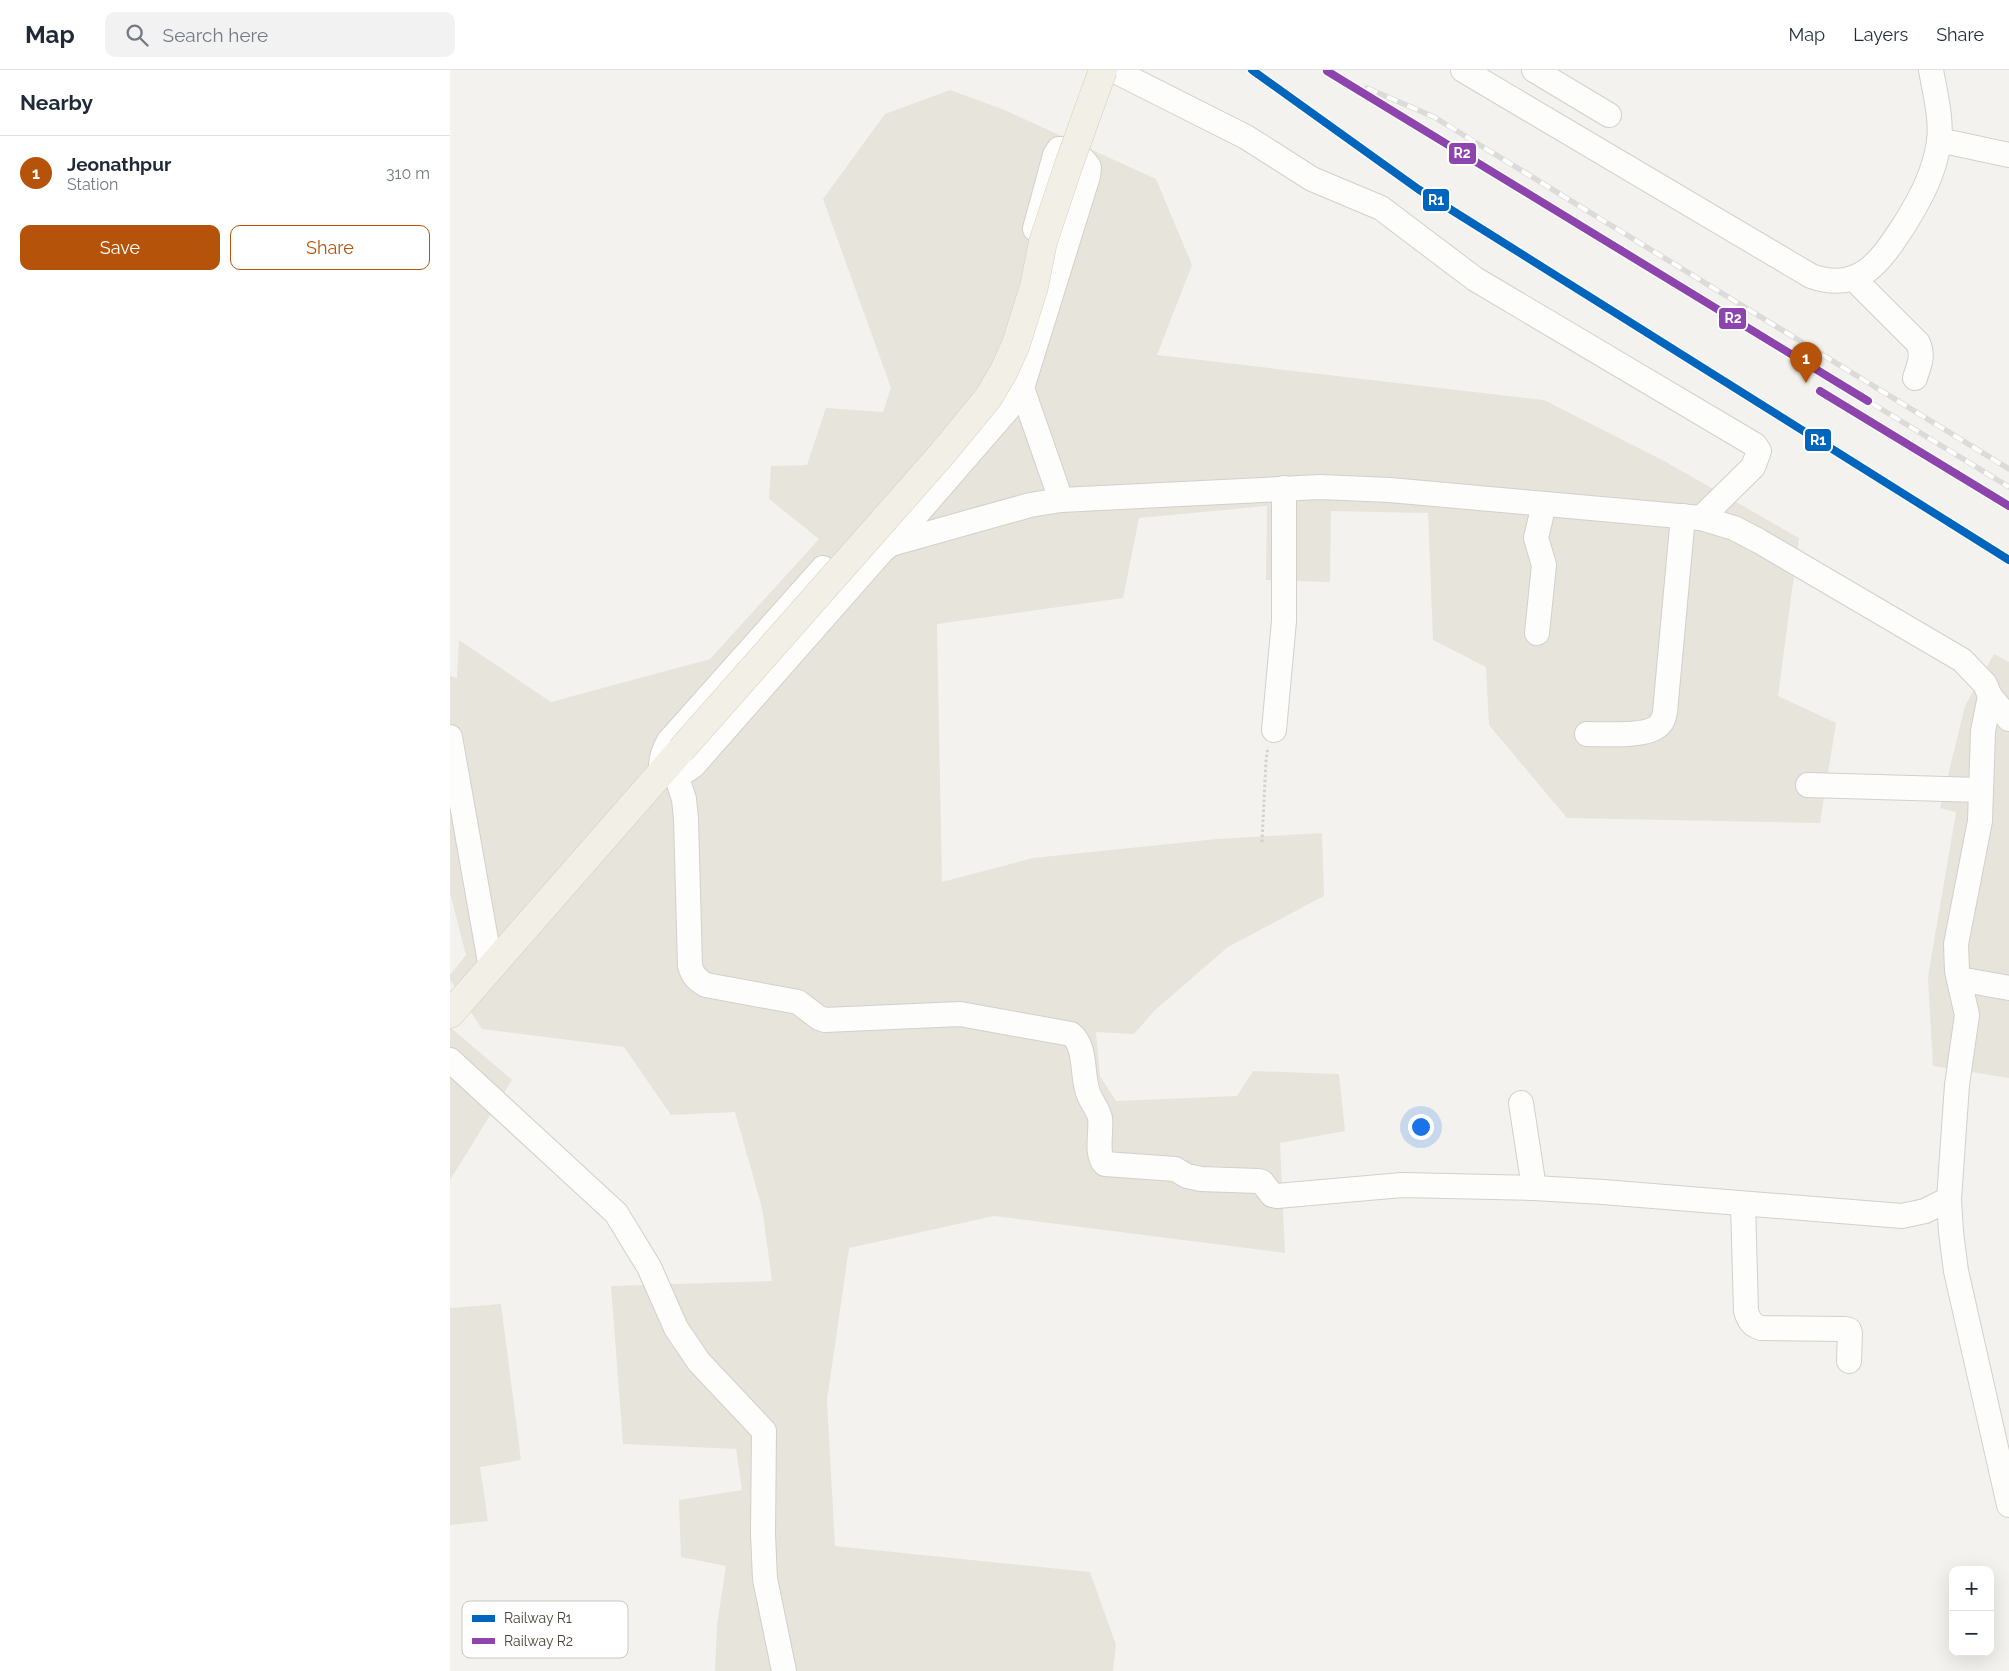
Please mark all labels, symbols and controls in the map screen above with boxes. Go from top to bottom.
search box [105,12,455,57]
text: Map [25,20,75,49]
icon: search [123,21,151,49]
text: Search here [163,24,268,46]
text: Map [1789,24,1825,45]
text: Layers [1853,24,1908,45]
text: Share [1936,24,1984,45]
text: Nearby [20,90,93,115]
line badge: R2 [1448,142,1477,165]
text: R2 [1453,145,1471,161]
text: Jeonathpur [67,153,171,175]
text: 1 [32,164,40,183]
text: 310 m [386,164,430,183]
text: Station [67,175,118,194]
line badge: R1 [1422,188,1450,212]
text: R1 [1428,192,1444,208]
button: Save [20,225,220,270]
button: Share [230,225,430,270]
line badge: R2 [1718,307,1747,330]
text: R2 [1724,310,1742,326]
pin: 1 [1790,342,1822,383]
line badge: R1 [1804,428,1832,452]
text: R1 [1810,432,1826,448]
your location [1408,1114,1434,1140]
map controls [1949,1566,1994,1656]
button: + [1949,1566,1994,1611]
legend [462,1601,628,1658]
text: Railway R1 [504,1610,572,1626]
button: − [1949,1611,1994,1656]
text: Railway R2 [504,1633,573,1649]

